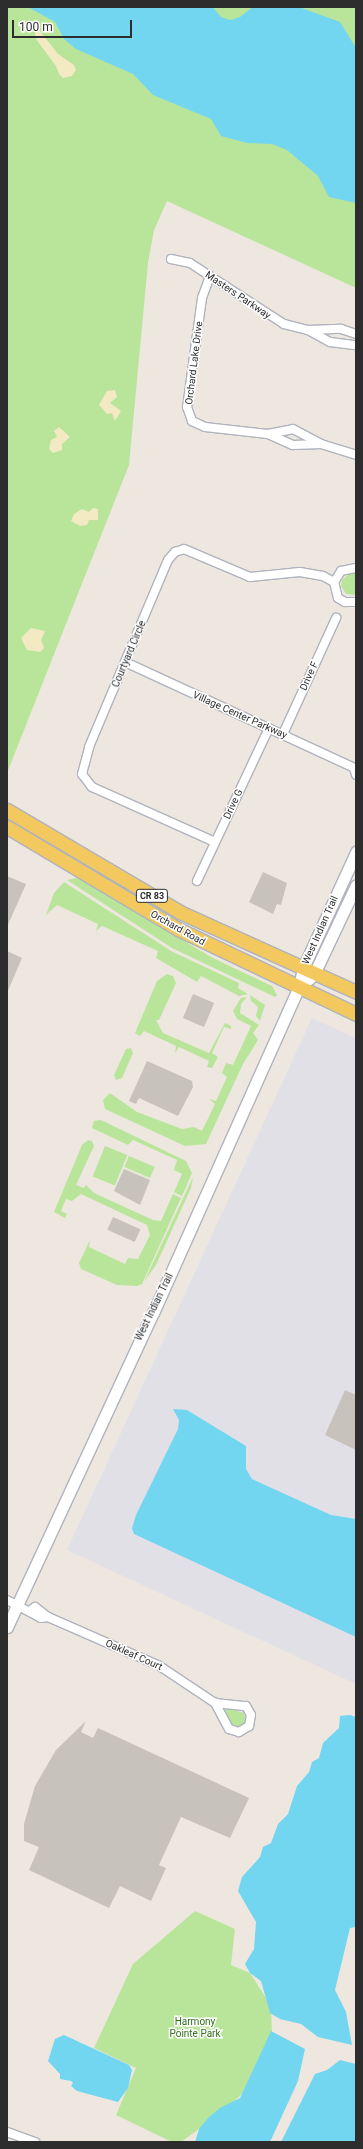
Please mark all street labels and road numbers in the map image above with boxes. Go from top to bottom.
street label: Masters Parkway [203,269,273,321]
street label: Orchard Lake Drive [183,321,205,405]
street label: Courtyard Circle [110,619,148,689]
street label: Drive F [297,660,321,692]
street label: Village Center Parkway [191,689,289,741]
street label: Drive G [221,787,245,821]
road number: CR 83 [135,889,169,903]
street label: West Indian Trail [300,894,340,966]
street label: Orchard Road [149,908,207,948]
street label: West Indian Trail [132,1271,176,1343]
street label: Oakleaf Court [104,1637,164,1673]

